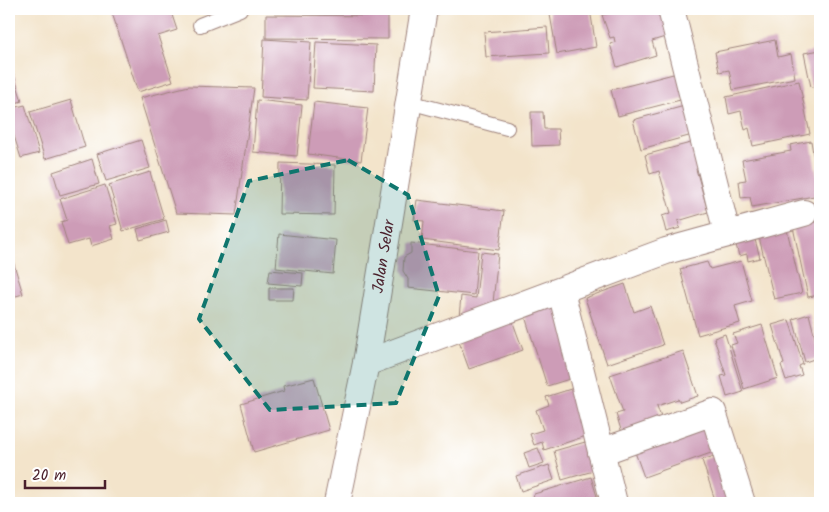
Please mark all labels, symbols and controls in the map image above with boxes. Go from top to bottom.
street label: Jalan Selar [365,216,402,295]
scale bar [25,457,105,489]
text: 20 m [32,464,66,488]

